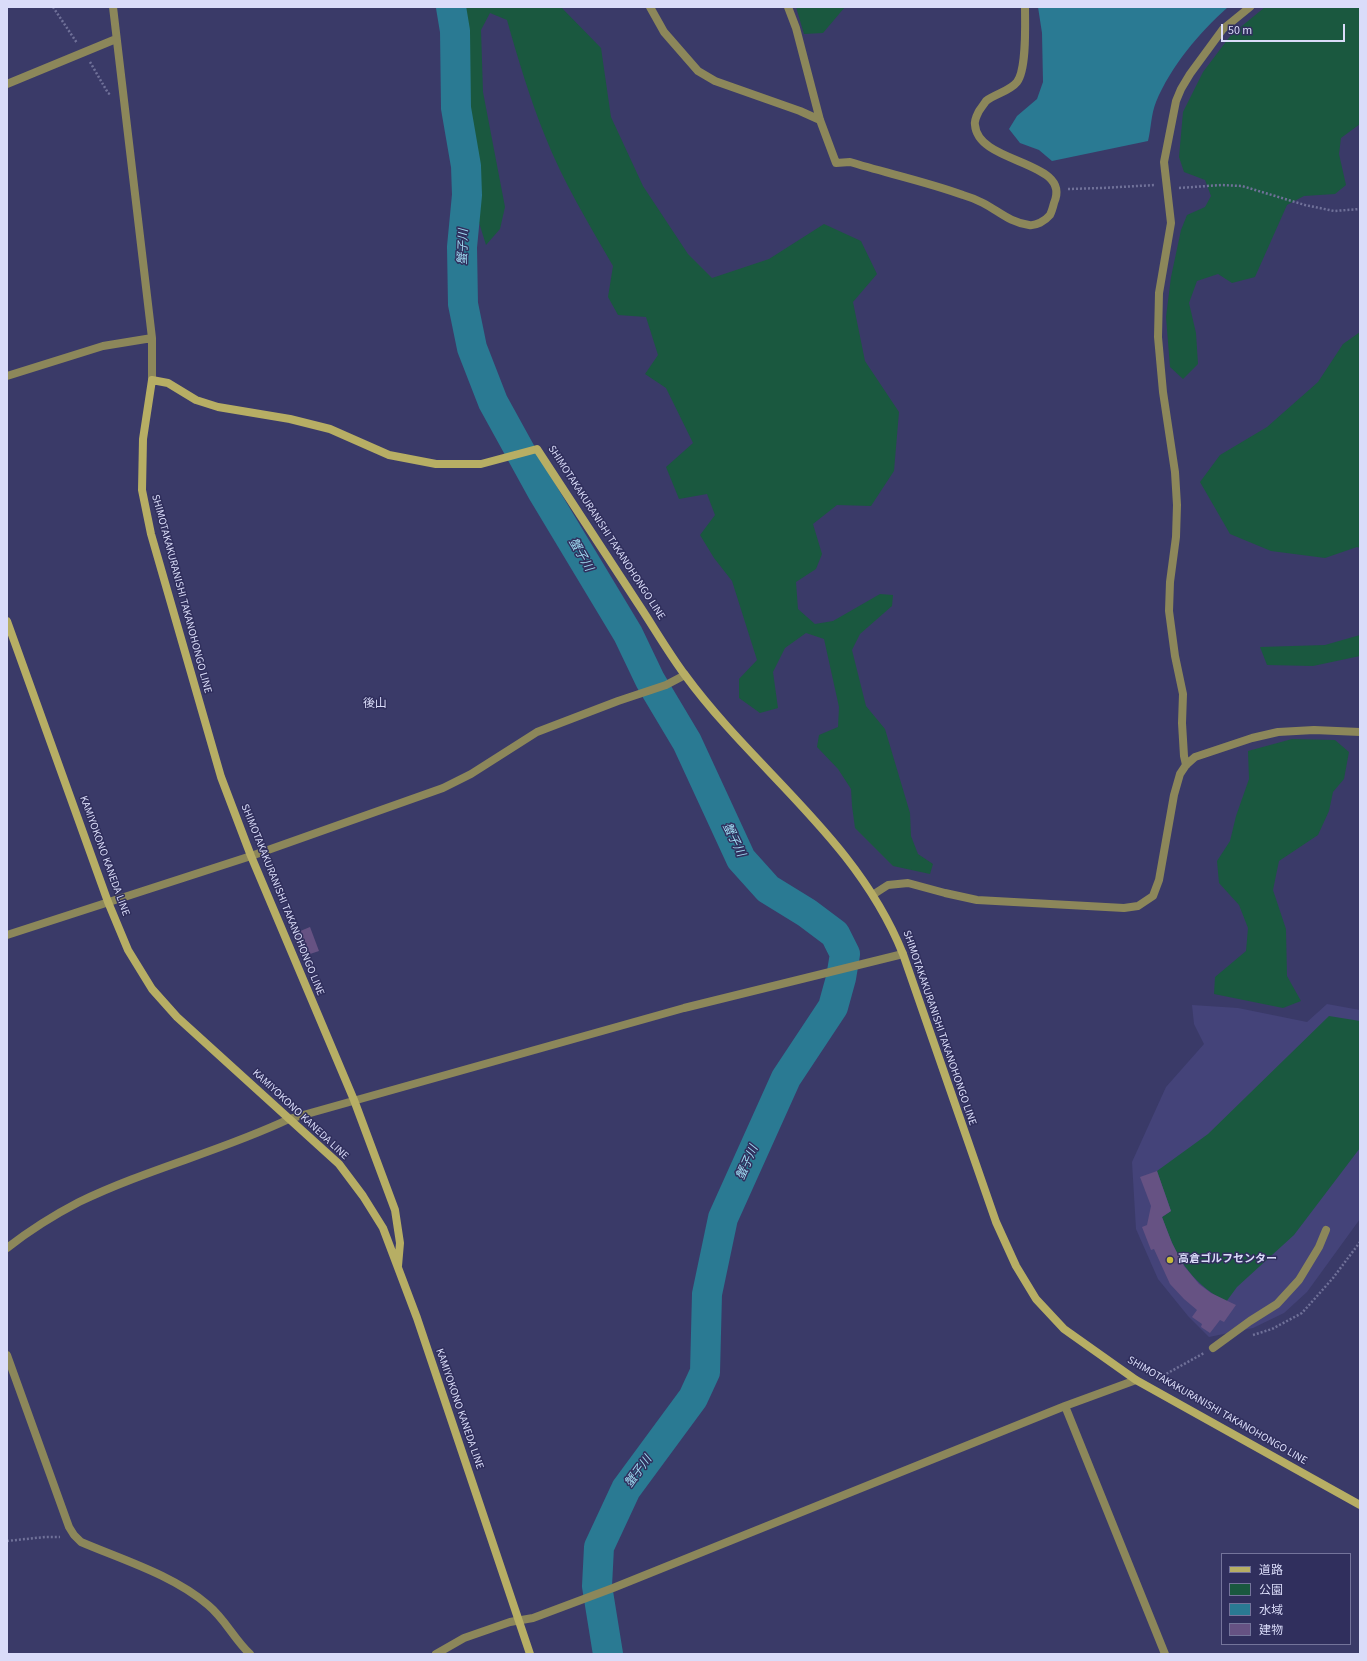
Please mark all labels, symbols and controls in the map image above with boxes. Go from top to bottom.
scale bar [1223,16,1347,42]
text: 50 m [1228,22,1252,39]
water label: 蟹子川 [456,229,472,265]
street label: SHIMOTAKAKURANISHI TAKANOHONGO LINE [545,443,667,623]
street label: SHIMOTAKAKURANISHI TAKANOHONGO LINE [148,493,214,695]
water label: 蟹子川 [565,536,595,574]
district label: 後山 [363,697,387,711]
street label: KAMIYOKONO KANEDA LINE [76,794,132,918]
street label: SHIMOTAKAKURANISHI TAKANOHONGO LINE [237,802,327,998]
water label: 蟹子川 [719,821,747,859]
street label: SHIMOTAKAKURANISHI TAKANOHONGO LINE [899,929,979,1127]
street label: KAMIYOKONO KANEDA LINE [249,1067,351,1163]
water label: 蟹子川 [734,1144,762,1182]
place label: 高倉ゴルフセンター [1178,1253,1277,1267]
marker: 高倉ゴルフセンター [1165,1255,1175,1265]
street label: KAMIYOKONO KANEDA LINE [432,1347,486,1471]
street label: SHIMOTAKAKURANISHI TAKANOHONGO LINE [1125,1354,1309,1468]
water label: 蟹子川 [623,1453,655,1491]
legend [1221,1553,1351,1645]
text: 道路 [1259,1562,1283,1579]
text: 公園 [1259,1582,1283,1599]
text: 水域 [1259,1602,1283,1619]
text: 建物 [1259,1622,1283,1639]

